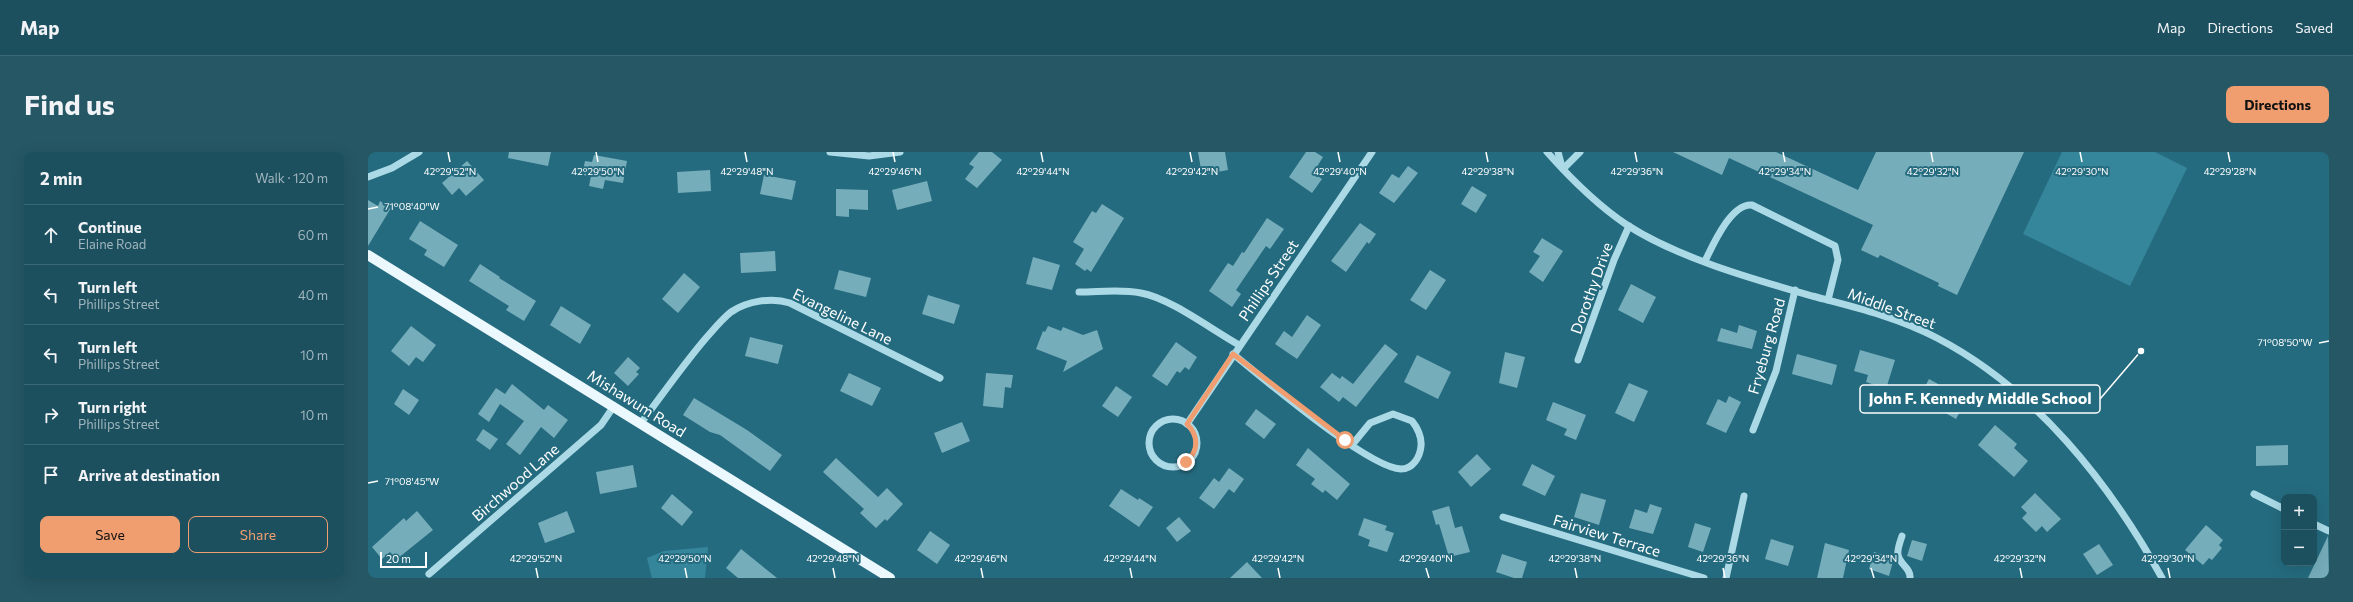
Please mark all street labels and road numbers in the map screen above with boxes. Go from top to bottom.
street label: Phillips Street [1234,236,1302,324]
street label: Dorothy Drive [1566,240,1616,336]
street label: Evangeline Lane [790,284,896,348]
street label: Middle Street [1845,284,1939,332]
street label: Fryeburg Road [1744,296,1788,396]
street label: Mishawum Road [584,366,690,440]
street label: Birchwood Lane [468,439,562,525]
street label: Fairview Terrace [1551,510,1663,560]

